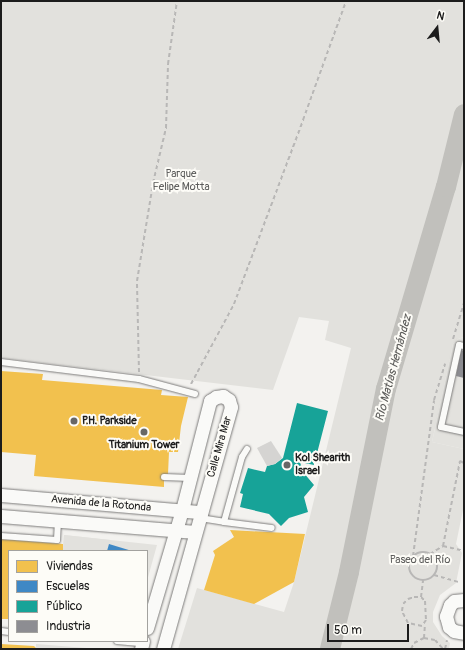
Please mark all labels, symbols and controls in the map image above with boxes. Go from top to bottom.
north arrow [417,8,457,48]
text: N [435,9,446,23]
park label: Parque Felipe Motta [152,168,210,194]
water label: Río Matías Hernández [373,313,415,423]
place label: P.H. Parkside [82,414,137,428]
street label: Calle Mira Mar [205,415,235,479]
marker: P.H. Parkside [69,416,79,426]
marker: Titanium Tower [139,427,149,437]
place label: Titanium Tower [108,438,180,452]
place label: Kol Shearith Israel [295,452,350,478]
marker: Kol Shearith Israel [282,460,292,470]
street label: Avenida de la Rotonda [50,493,152,515]
legend [8,550,148,642]
park label: Paseo del Río [390,553,450,567]
text: Viviendas [46,559,93,574]
text: Escuelas [46,579,89,594]
text: Público [46,599,82,614]
scale bar [329,616,411,642]
text: Industria [46,619,90,634]
text: 50 m [334,623,362,638]

